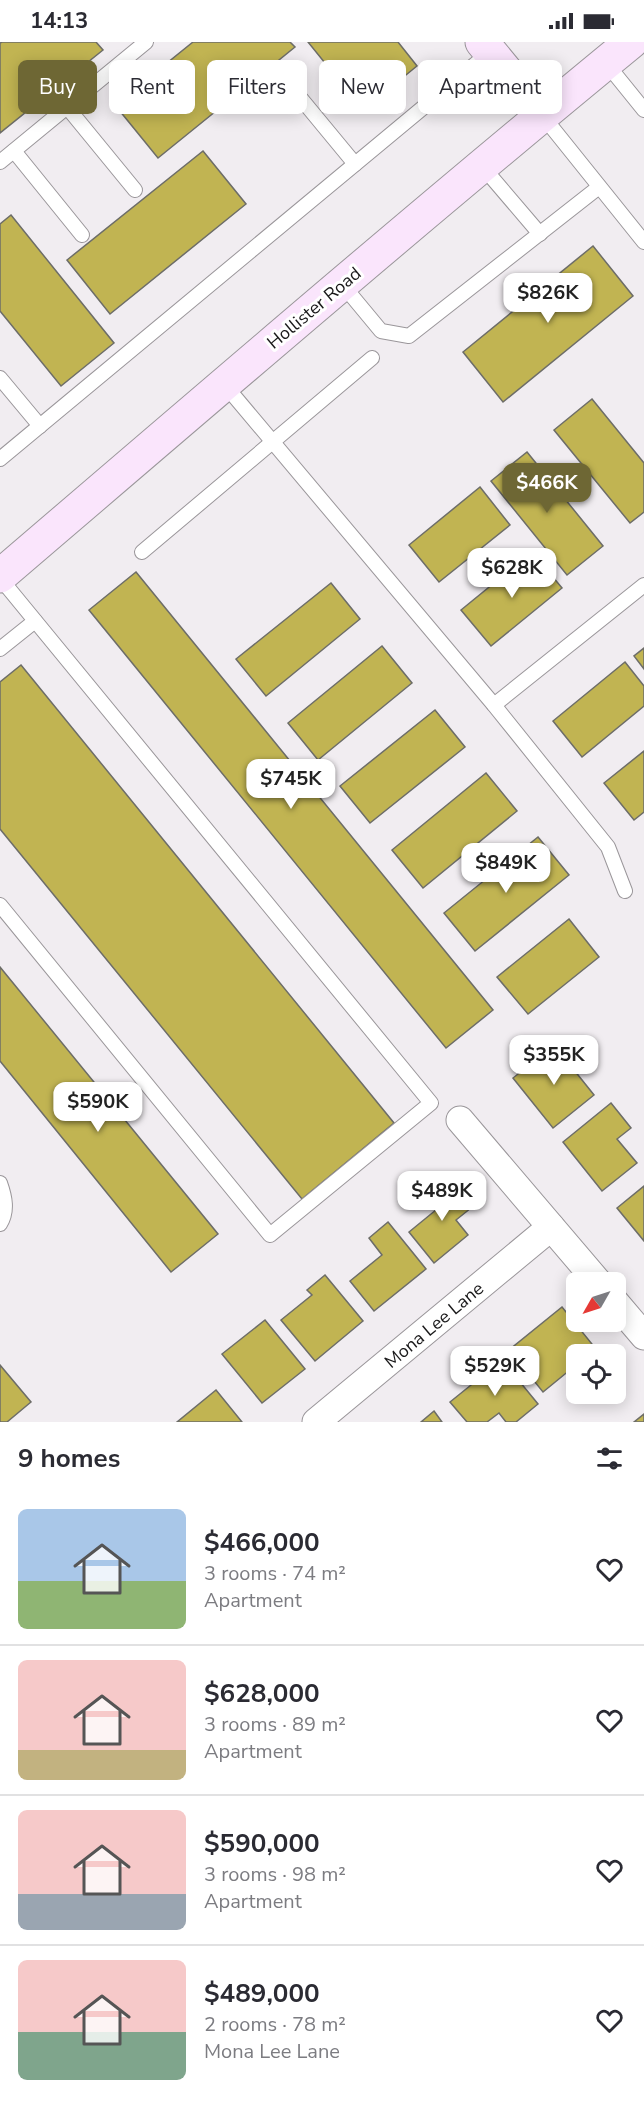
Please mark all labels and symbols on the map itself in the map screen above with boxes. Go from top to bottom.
street label: Hollister Road [262,262,366,354]
pin: $826K [506,273,590,324]
pin: $466K [505,463,589,514]
pin: $628K [470,548,554,599]
pin: $745K [249,759,333,810]
pin: $849K [464,843,548,894]
pin: $355K [512,1035,596,1086]
pin: $590K [56,1082,140,1133]
pin: $489K [400,1171,484,1222]
north arrow [566,1272,626,1332]
street label: Mona Lee Lane [379,1276,489,1374]
pin: $529K [453,1346,537,1397]

